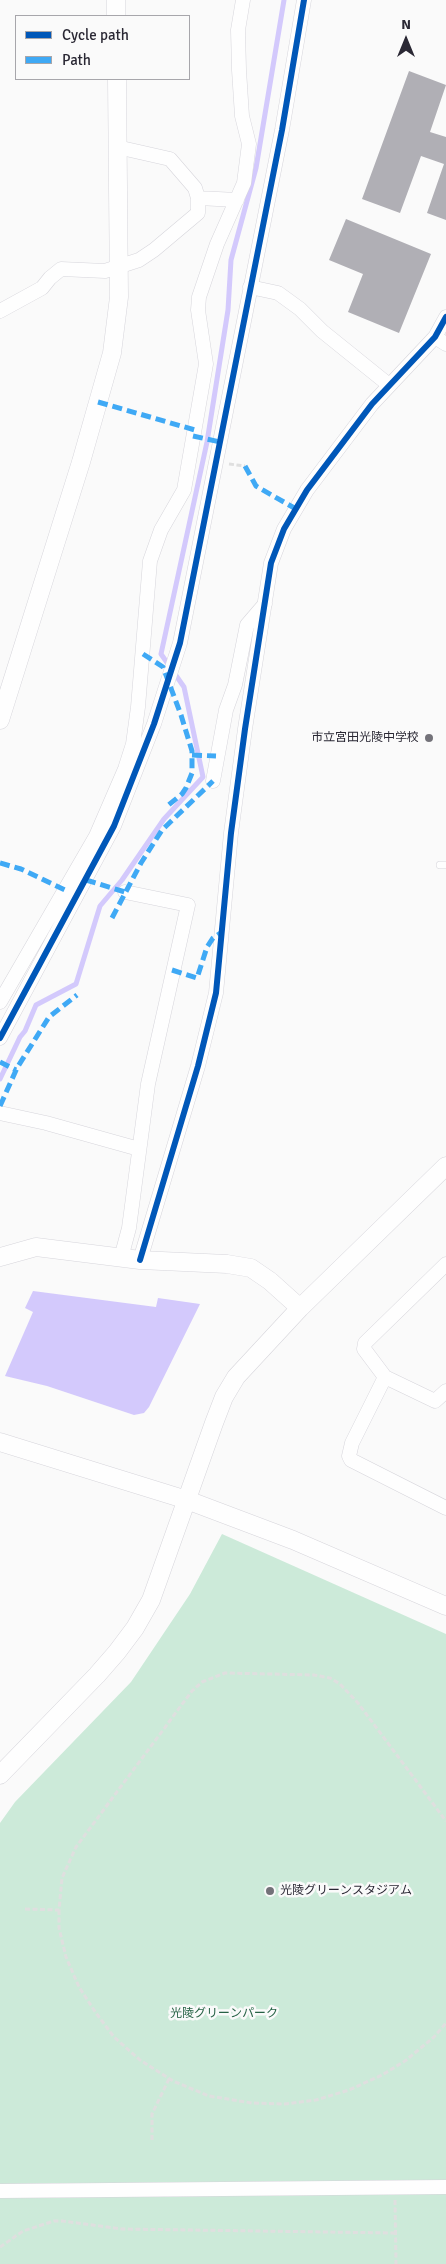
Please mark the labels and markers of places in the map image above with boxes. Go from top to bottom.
place label: 市立宮田光陵中学校 [311,731,419,745]
marker: 市立宮田光陵中学校 [423,732,435,744]
place label: 光陵グリーンスタジアム [280,1884,412,1898]
marker: 光陵グリーンスタジアム [264,1885,276,1897]

